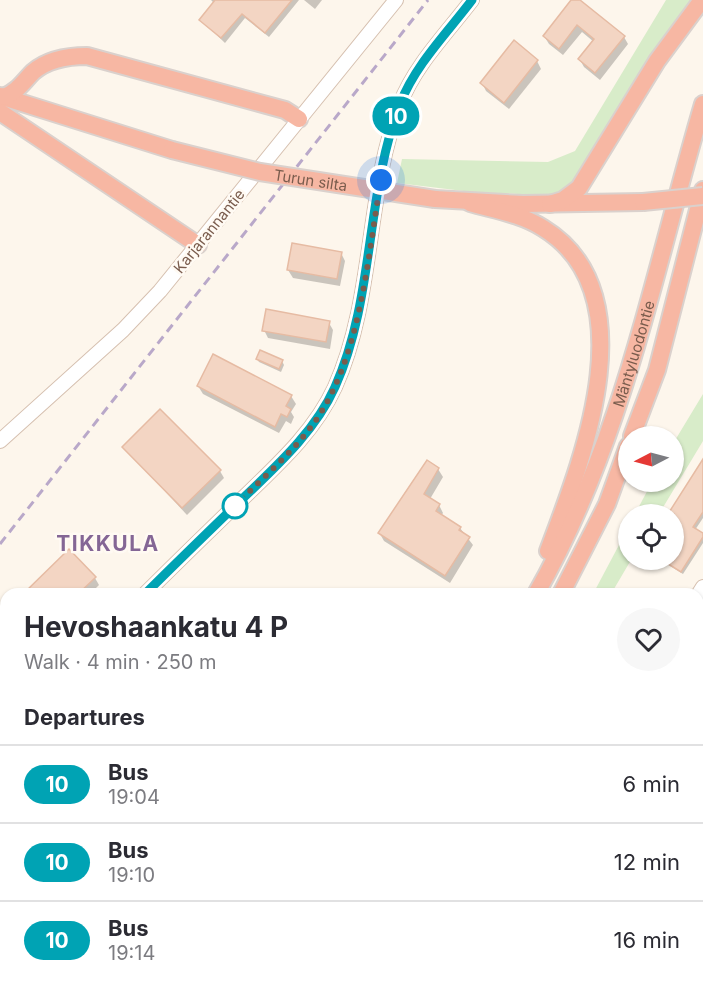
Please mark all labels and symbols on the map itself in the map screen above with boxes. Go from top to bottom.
line badge: 10 [369,96,423,136]
street label: Turun silta [273,165,349,195]
your location [366,165,396,195]
street label: Karjarannantie [169,185,249,277]
street label: Mäntyluodontie [608,298,658,409]
north arrow [618,426,684,492]
unlabelled marker [222,493,248,519]
district label: TIKKULA [56,531,160,556]

